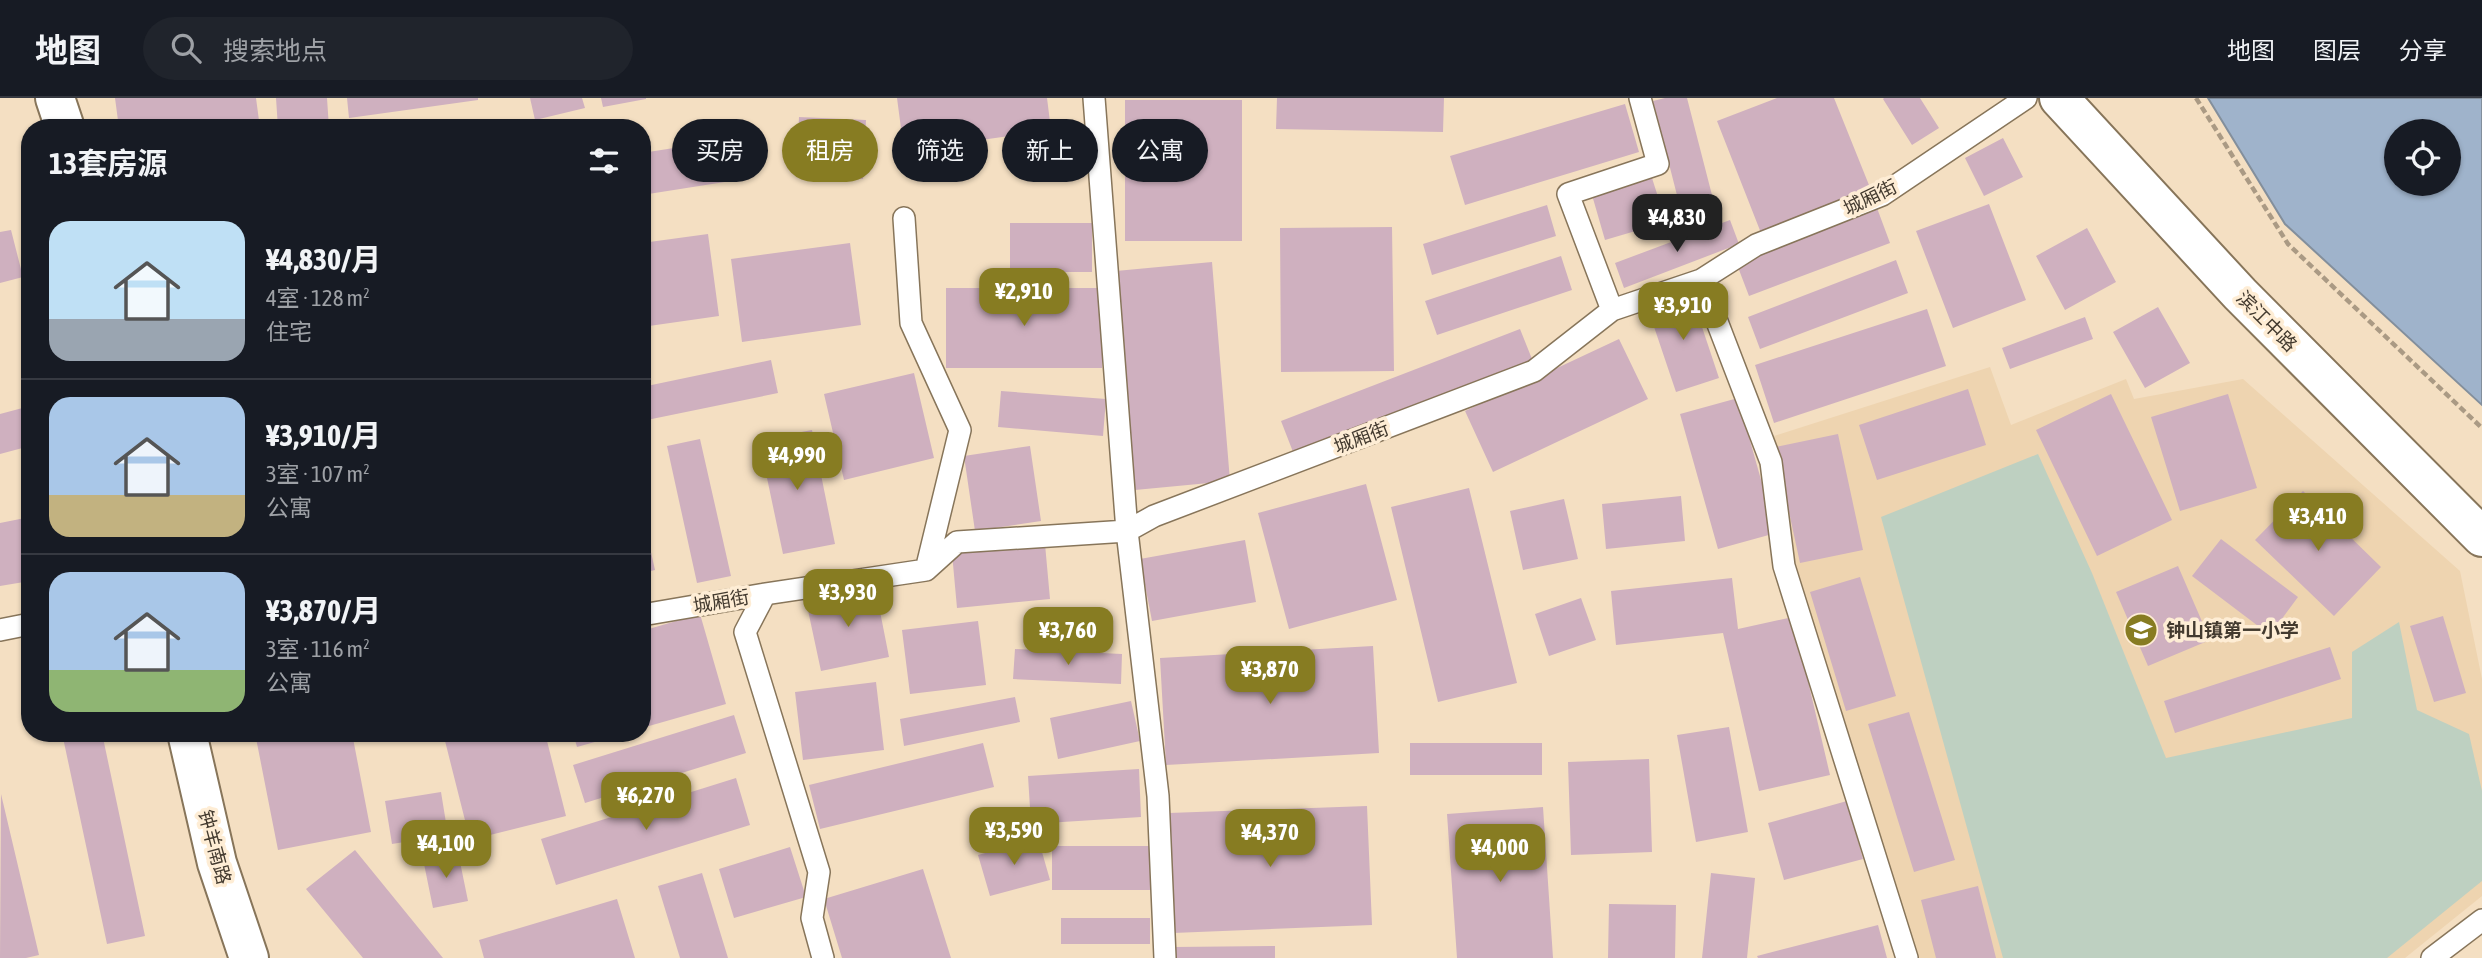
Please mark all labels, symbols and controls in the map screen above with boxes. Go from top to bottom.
search box [143,17,633,80]
icon: search [167,29,205,67]
text: 地图 [35,31,101,69]
text: 搜索地点 [223,36,327,66]
text: 地图 [2227,37,2275,64]
text: 图层 [2313,37,2361,64]
text: 分享 [2399,37,2447,64]
chip: 买房 [672,119,768,182]
chip: 租房 [782,119,878,182]
chip: 筛选 [892,119,988,182]
chip: 新上 [1002,119,1098,182]
chip: 公寓 [1112,119,1208,182]
map controls [2384,119,2461,196]
button: locate [2384,119,2461,196]
icon: filters [585,142,623,180]
text: 13套房源 [49,146,167,180]
street label: 城厢街 [1840,175,1900,219]
pin: ¥4,830 [1620,194,1734,254]
text: ¥4,830 [1648,204,1706,230]
text: ¥4,830/月 [266,242,381,276]
icon: home [105,249,189,333]
pin: ¥2,910 [967,268,1081,328]
text: ¥2,910 [995,278,1053,304]
pin: ¥3,910 [1626,282,1740,342]
text: 4室 · 128 m² [266,285,370,311]
street label: 滨江中路 [2232,286,2302,356]
text: ¥3,910 [1654,292,1712,318]
text: 住宅 [266,319,312,345]
street label: 城厢街 [1330,417,1392,457]
text: ¥3,910/月 [266,418,381,452]
icon: home [105,425,189,509]
pin: ¥4,990 [740,432,854,492]
text: ¥4,990 [768,442,826,468]
text: 3室 · 107 m² [266,461,370,487]
pin: ¥3,410 [2261,494,2375,553]
text: 公寓 [266,495,312,521]
text: ¥3,410 [2289,503,2347,529]
pin: ¥3,930 [791,570,905,629]
text: ¥3,930 [819,579,877,605]
street label: 城厢街 [691,585,751,617]
text: ¥3,870/月 [266,593,381,627]
icon: home [105,600,189,684]
pin: ¥3,760 [1011,608,1125,667]
school or university icon: 钟山镇第一小学 [2122,611,2160,649]
text: ¥3,760 [1039,617,1097,643]
place label: 钟山镇第一小学 [2166,619,2299,641]
text: 3室 · 116 m² [266,636,370,662]
pin: ¥3,870 [1213,646,1327,706]
text: ¥3,870 [1241,656,1299,682]
text: 公寓 [266,670,312,696]
pin: ¥6,270 [589,772,703,832]
text: ¥6,270 [617,782,675,808]
street label: 钟羊南路 [195,807,235,887]
pin: ¥3,590 [957,808,1071,867]
pin: ¥4,370 [1213,810,1327,869]
text: ¥3,590 [985,817,1043,843]
text: ¥4,370 [1241,819,1299,845]
pin: ¥4,100 [389,820,503,880]
pin: ¥4,000 [1443,824,1557,884]
text: ¥4,100 [417,830,475,856]
text: ¥4,000 [1471,834,1529,860]

